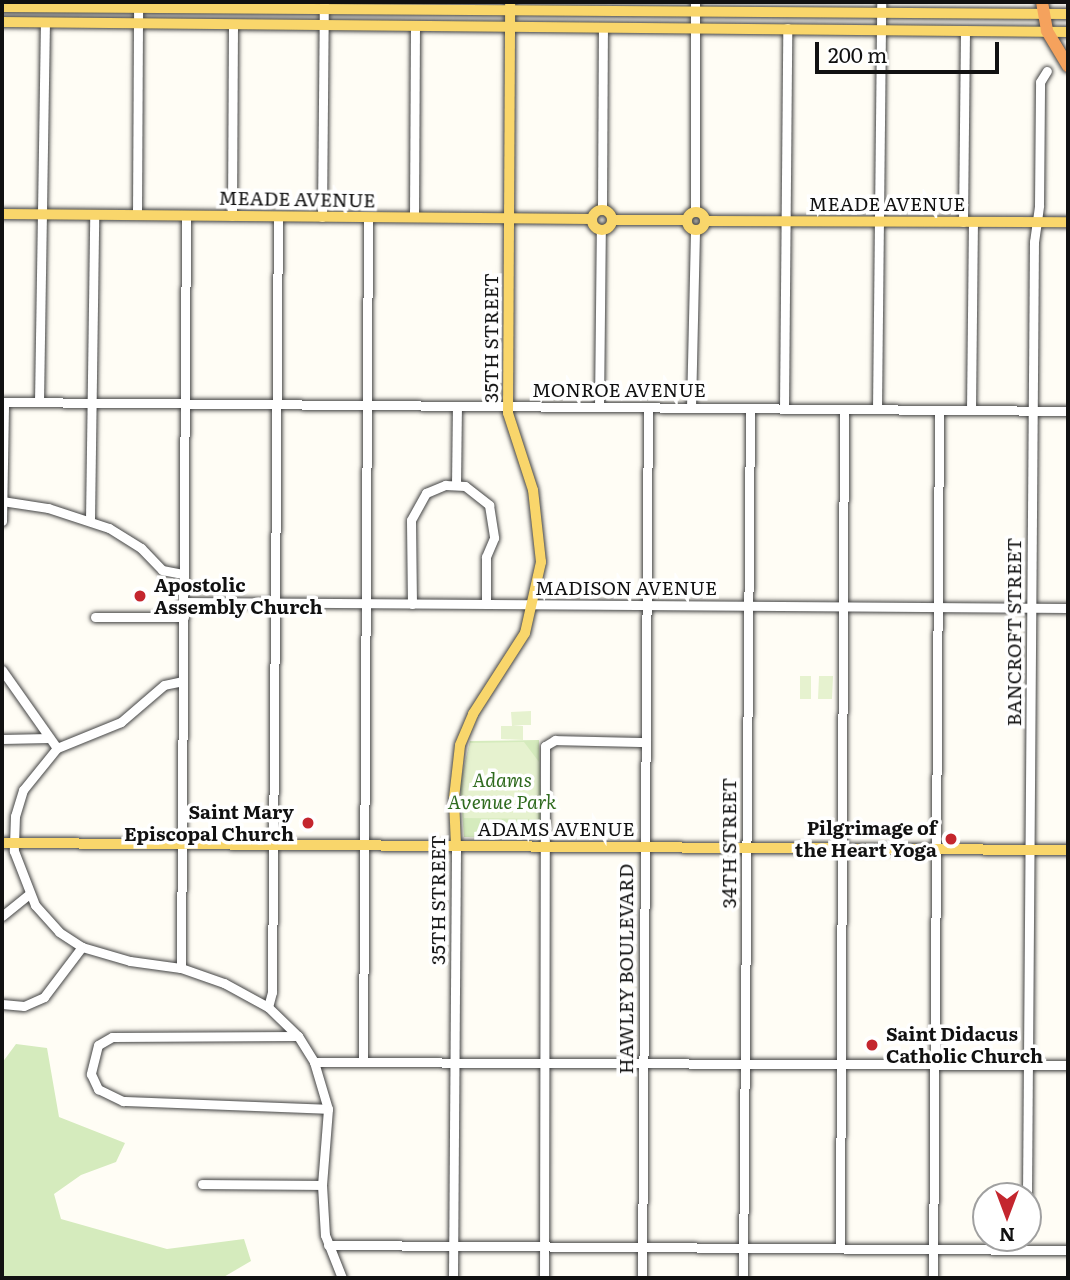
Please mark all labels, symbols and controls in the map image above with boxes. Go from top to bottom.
scale bar [818,28,1002,72]
text: 200 m [828,38,888,69]
street label: MEADE AVENUE [218,186,376,212]
street label: MEADE AVENUE [809,193,965,215]
street label: 35TH STREET [480,273,502,403]
street label: MONROE AVENUE [532,379,706,401]
street label: BANCROFT STREET [1003,538,1025,726]
place label: Apostolic Assembly Church [154,574,323,618]
street label: MADISON AVENUE [535,577,717,599]
marker: Apostolic Assembly Church [132,588,148,604]
park label: Adams Avenue Park [448,769,556,813]
street label: 34TH STREET [718,778,740,908]
place label: Saint Mary Episcopal Church [124,801,294,845]
marker: Saint Mary Episcopal Church [300,815,316,831]
place label: Pilgrimage of the Heart Yoga [795,817,937,861]
street label: ADAMS AVENUE [477,818,635,840]
marker: Pilgrimage of the Heart Yoga [943,831,959,847]
street label: 35TH STREET [427,835,449,965]
street label: HAWLEY BOULEVARD [615,864,637,1074]
place label: Saint Didacus Catholic Church [886,1023,1043,1067]
marker: Saint Didacus Catholic Church [864,1037,880,1053]
north arrow [972,1182,1042,1252]
text: N [999,1222,1015,1250]

